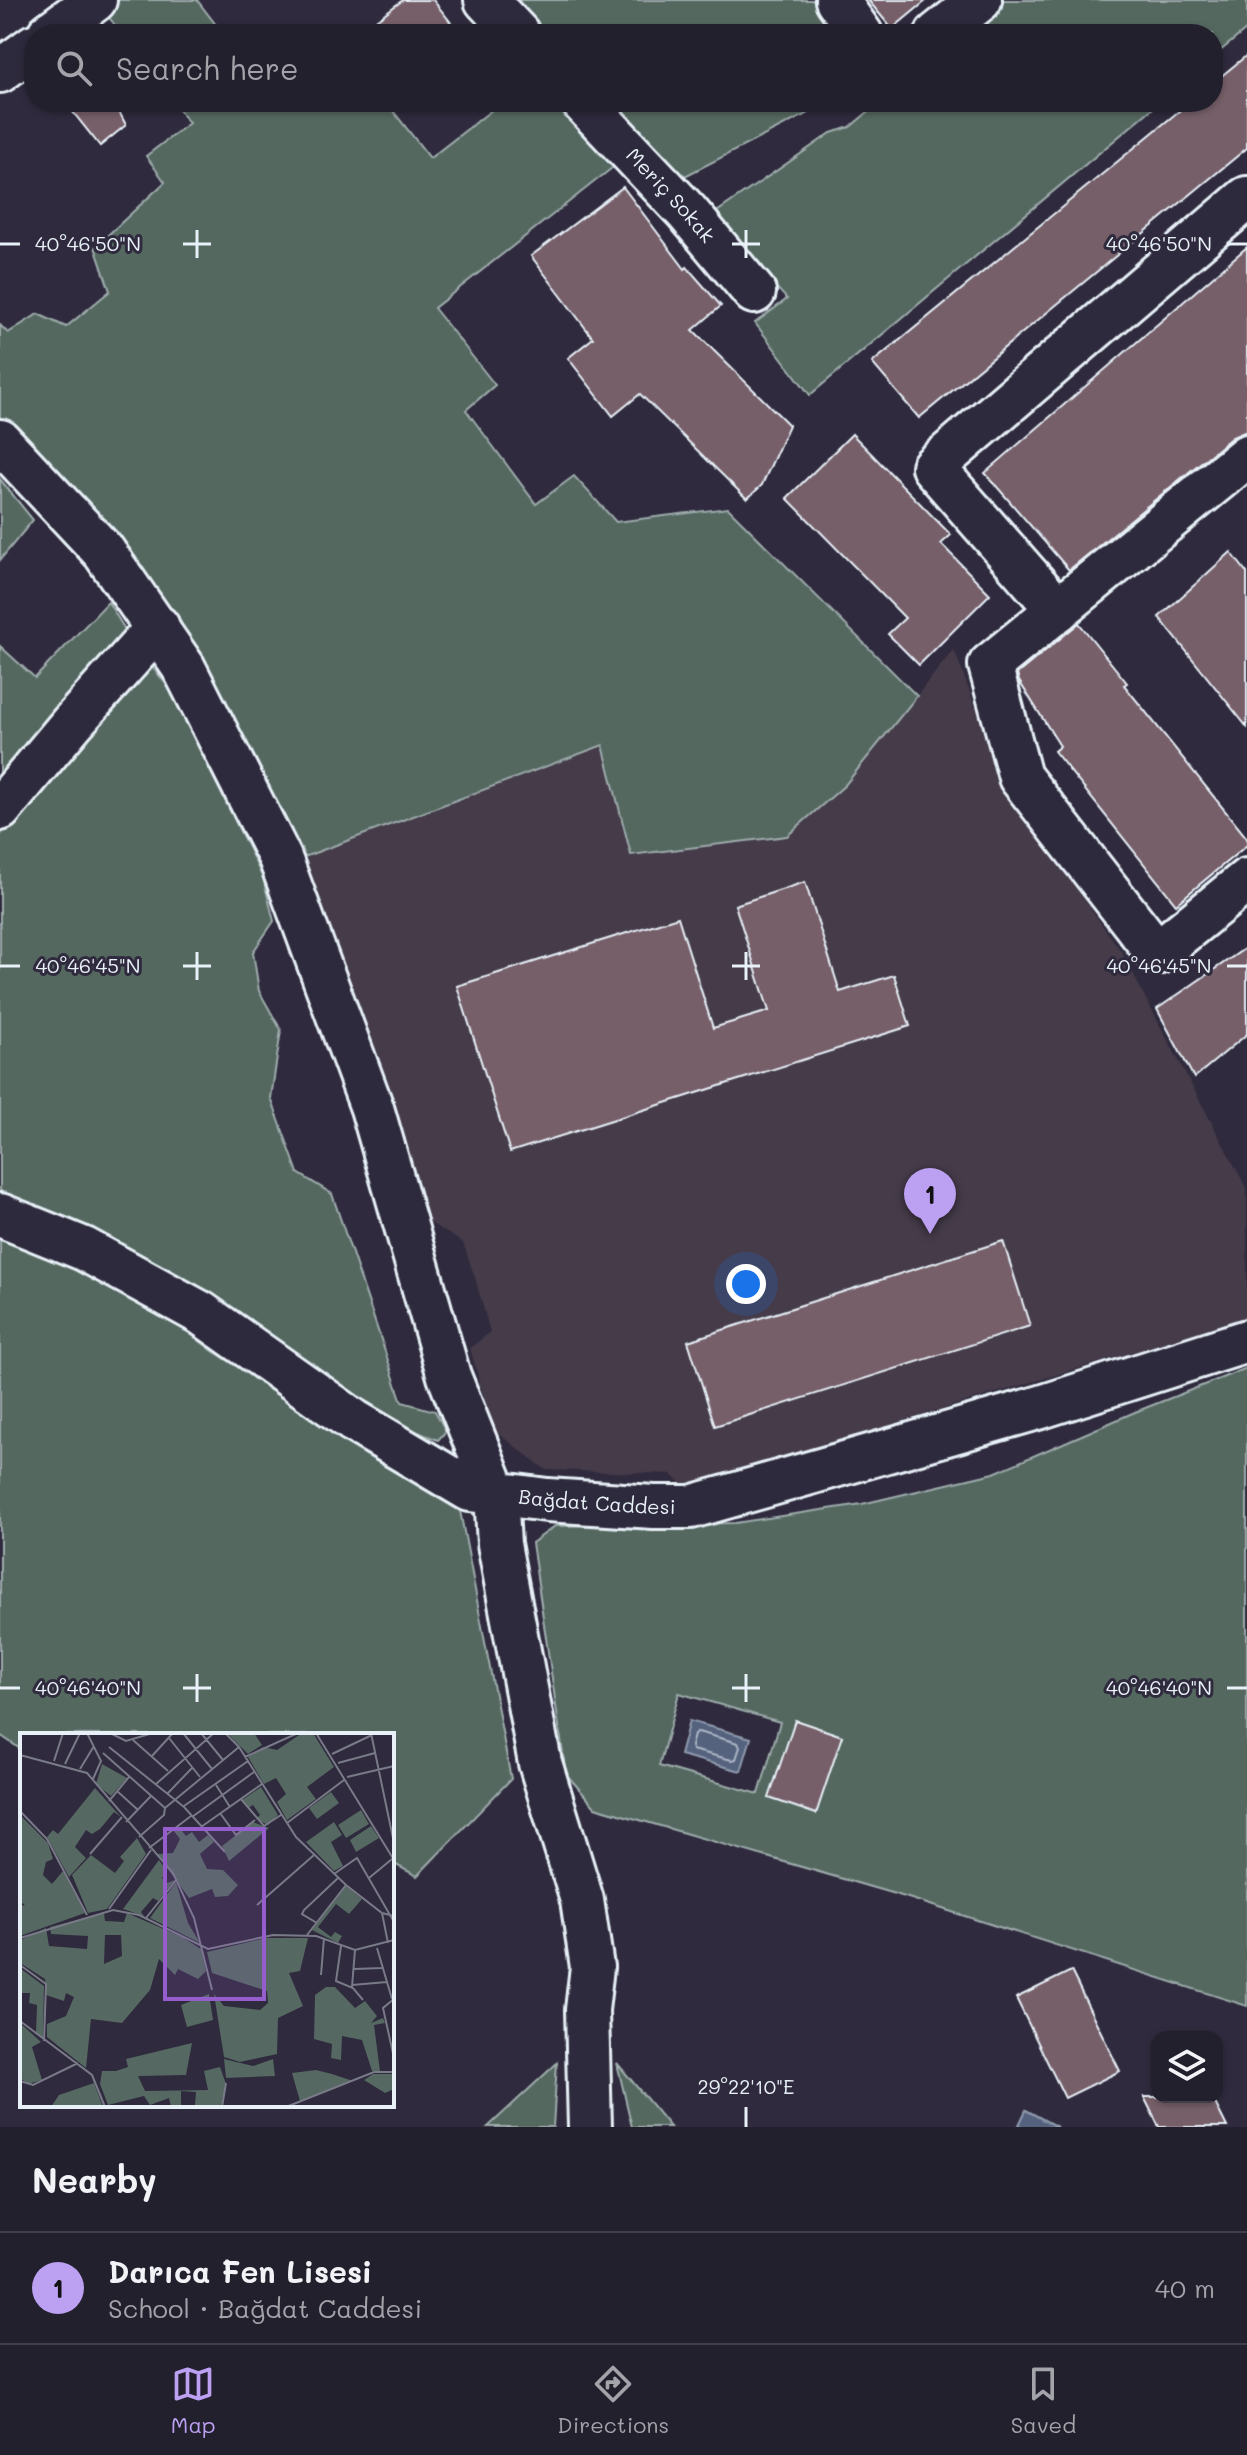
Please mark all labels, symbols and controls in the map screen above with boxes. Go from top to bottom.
search box [24,24,1223,112]
icon: search [52,46,96,90]
text: Search here [116,48,299,88]
street label: Meriç Sokak [621,142,721,248]
text: 40°46'50"N [35,230,141,256]
text: 40°46'50"N [1106,230,1212,256]
text: 40°46'45"N [35,952,141,978]
text: 40°46'45"N [1106,952,1212,978]
pin: 1 [904,1168,956,1234]
your location [726,1264,766,1304]
street label: Bağdat Caddesi [517,1482,676,1519]
text: 40°46'40"N [35,1674,141,1700]
text: 40°46'40"N [1106,1674,1212,1700]
inset map [20,1733,394,2107]
map controls [1151,2031,1223,2103]
button: layers [1151,2031,1223,2103]
text: 29°22'10"E [697,2073,795,2099]
text: Nearby [32,2157,157,2202]
text: Darıca Fen Lisesi [108,2251,372,2291]
text: 1 [52,2271,64,2305]
text: 40 m [1155,2271,1215,2305]
text: School · Bağdat Caddesi [108,2291,422,2325]
tab: Map [171,2362,216,2439]
tab: Directions [557,2362,669,2439]
tab: Saved [1011,2362,1076,2439]

